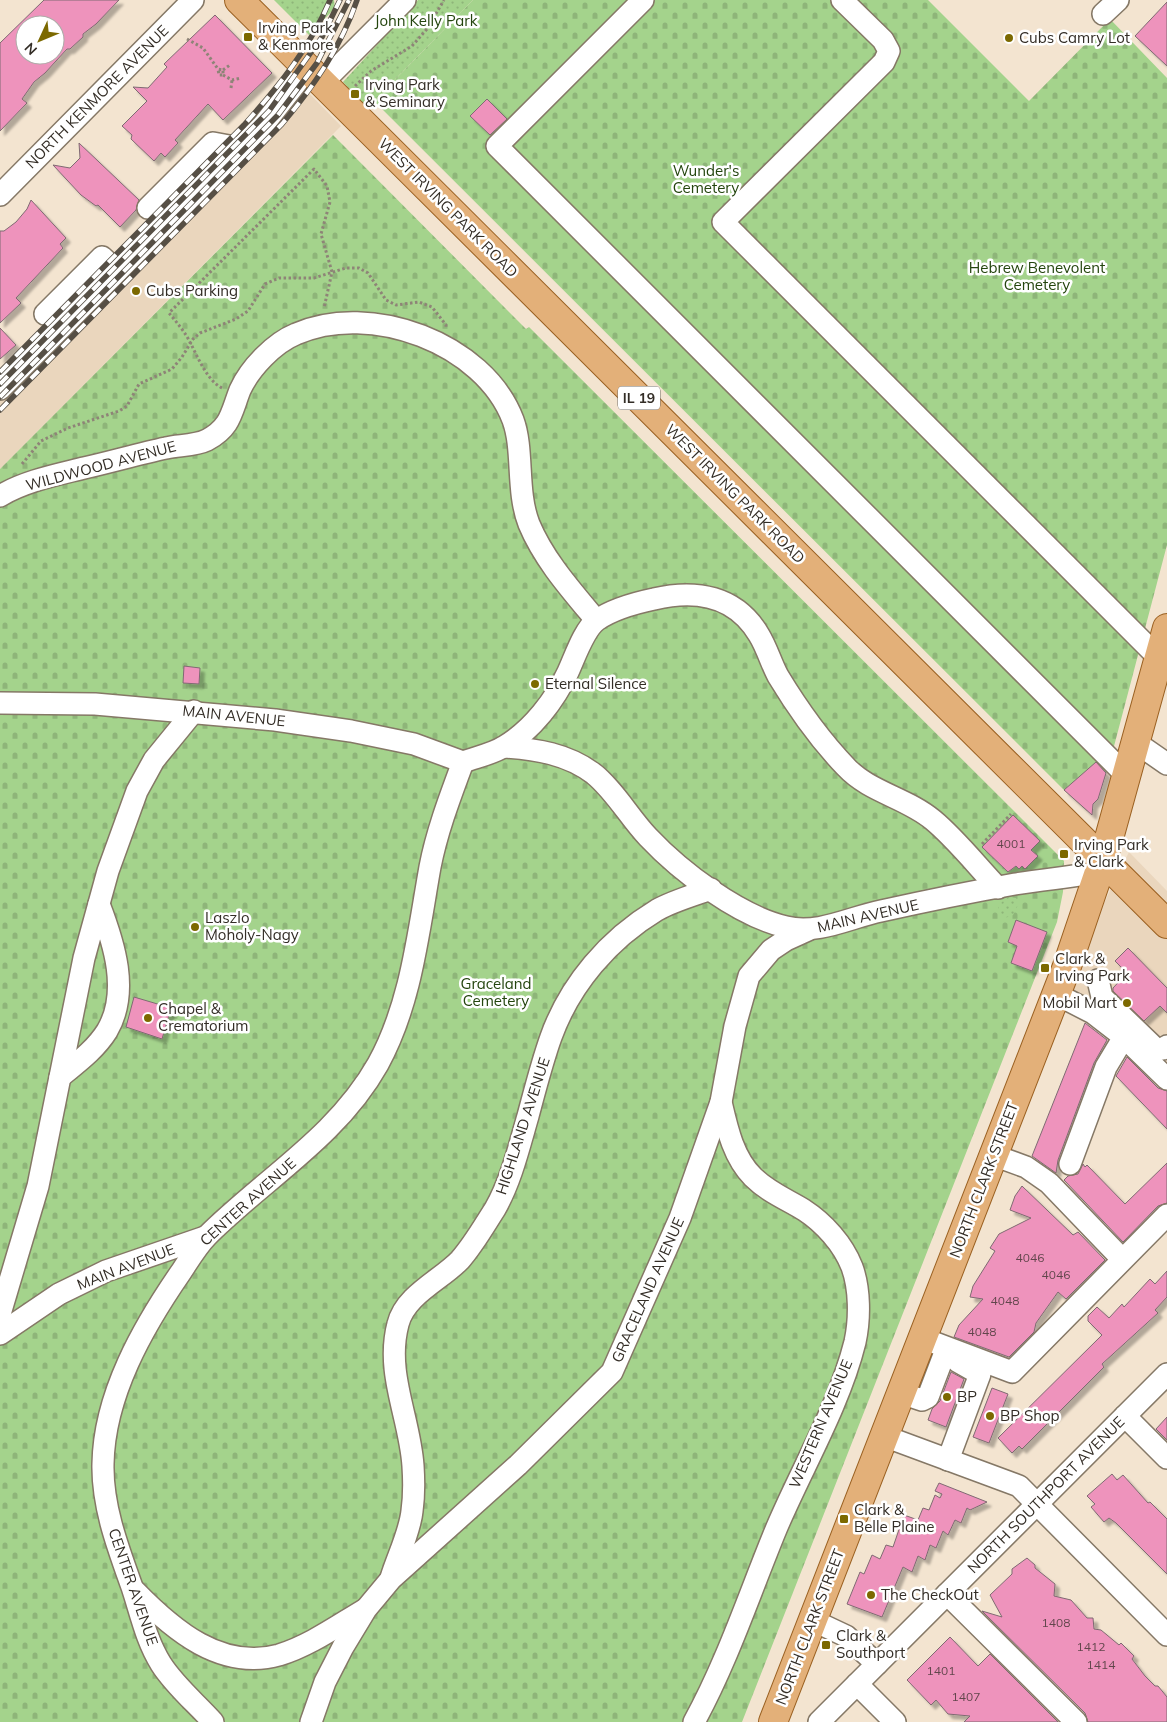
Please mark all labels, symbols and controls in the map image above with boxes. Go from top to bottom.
park label: John Kelly Park [374,11,478,30]
north arrow [15,15,65,65]
place label: Irving Park & Kenmore [258,18,334,54]
street label: NORTH KENMORE AVENUE [22,22,172,172]
place label: Cubs Camry Lot [1019,28,1130,47]
marker: Irving Park & Kenmore [242,31,254,43]
marker: Cubs Camry Lot [1003,32,1015,44]
place label: Irving Park & Seminary [365,75,445,111]
marker: Irving Park & Seminary [349,88,361,100]
street label: WEST IRVING PARK ROAD [375,134,522,281]
park label: Wunder's Cemetery [673,161,739,197]
park label: Hebrew Benevolent Cemetery [969,258,1105,294]
place label: Cubs Parking [146,281,238,300]
marker: Cubs Parking [130,285,142,297]
road number: IL 19 [618,386,660,409]
street label: WEST IRVING PARK ROAD [662,420,809,567]
street label: WILDWOOD AVENUE [24,436,178,495]
place label: Eternal Silence [545,674,647,693]
marker: Eternal Silence [529,678,541,690]
street label: MAIN AVENUE [182,701,287,730]
place label: Irving Park & Clark [1074,835,1149,871]
house number: 4001 [997,836,1025,851]
marker: Irving Park & Clark [1058,848,1070,860]
street label: MAIN AVENUE [815,895,921,936]
place label: Laszlo Moholy-Nagy [205,908,299,944]
marker: Laszlo Moholy-Nagy [189,921,201,933]
place label: Clark & Irving Park [1055,949,1130,985]
marker: Clark & Irving Park [1039,962,1051,974]
park label: Graceland Cemetery [460,974,532,1010]
place label: Mobil Mart [1043,993,1117,1012]
marker: Mobil Mart [1121,997,1133,1009]
place label: Chapel & Crematorium [158,999,249,1035]
marker: Chapel & Crematorium [142,1012,154,1024]
street label: HIGHLAND AVENUE [491,1054,554,1197]
street label: NORTH CLARK STREET [945,1099,1022,1260]
street label: CENTER AVENUE [196,1153,300,1250]
street label: GRACELAND AVENUE [607,1214,688,1365]
street label: MAIN AVENUE [74,1239,178,1294]
house number: 4046 [1016,1250,1044,1265]
house number: 4046 [1042,1267,1070,1282]
house number: 4048 [991,1293,1019,1308]
house number: 4048 [968,1324,996,1339]
street label: WESTERN AVENUE [785,1356,856,1491]
place label: BP [957,1387,977,1406]
marker: BP [941,1391,953,1403]
place label: BP Shop [1000,1406,1060,1425]
marker: BP Shop [984,1410,996,1422]
street label: NORTH SOUTHPORT AVENUE [963,1412,1128,1577]
place label: Clark & Belle Plaine [854,1500,934,1536]
marker: Clark & Belle Plaine [838,1513,850,1525]
street label: CENTER AVENUE [104,1526,163,1648]
street label: NORTH CLARK STREET [771,1546,848,1707]
place label: The CheckOut [881,1585,979,1604]
marker: The CheckOut [865,1589,877,1601]
house number: 1408 [1042,1615,1070,1630]
place label: Clark & Southport [836,1626,905,1662]
marker: Clark & Southport [820,1639,832,1651]
house number: 1412 [1077,1639,1105,1654]
house number: 1414 [1087,1657,1115,1672]
house number: 1401 [927,1663,955,1678]
house number: 1407 [952,1689,980,1704]

